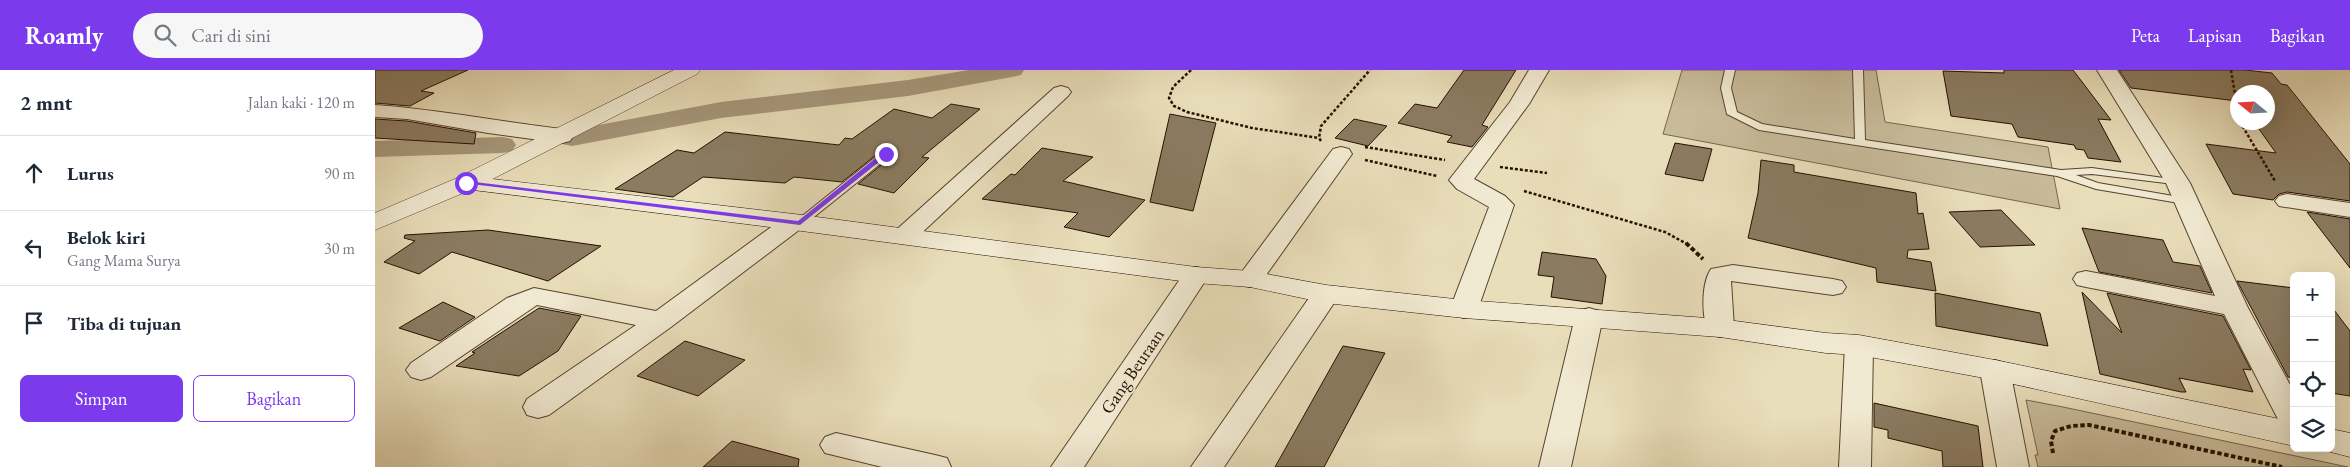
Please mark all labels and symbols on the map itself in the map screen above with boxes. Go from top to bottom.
north arrow [2230,85,2275,130]
route end [875,143,898,166]
route start [455,172,478,195]
street label: Gang Beuraan [1095,323,1169,418]

